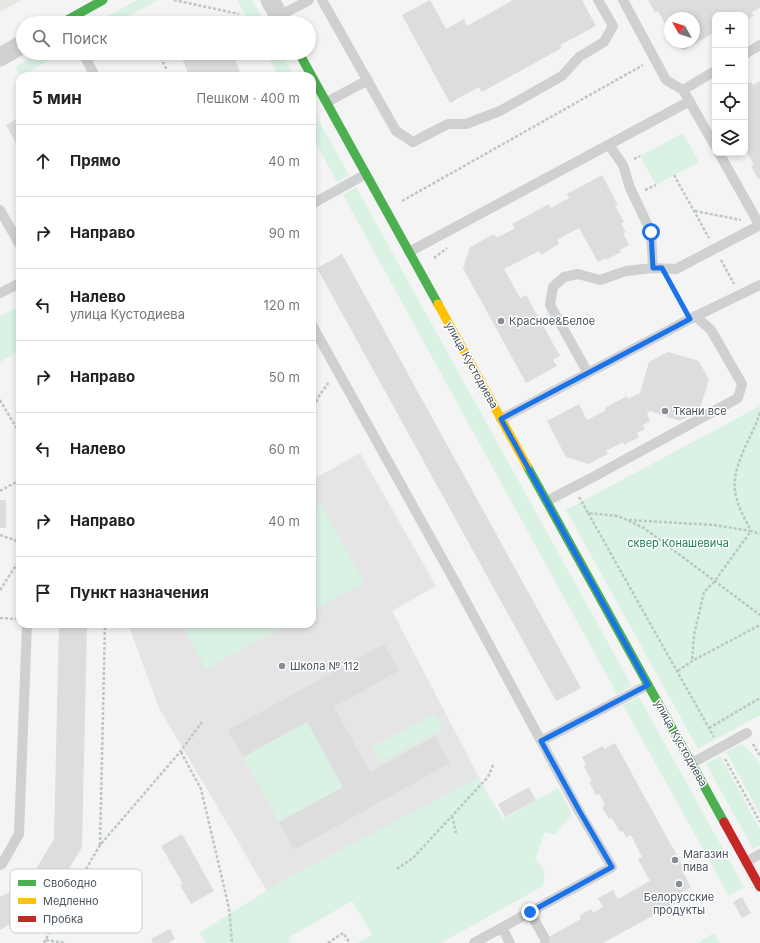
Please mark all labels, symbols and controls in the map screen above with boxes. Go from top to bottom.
north arrow [664,12,700,48]
map controls [712,12,748,156]
button: + [712,12,748,48]
search box [16,16,316,60]
icon: search [30,27,52,49]
text: Поиск [62,29,108,48]
button: − [712,48,748,84]
button: locate [712,84,748,120]
text: 5 мин [32,88,82,108]
text: Пешком · 400 m [197,90,300,106]
button: layers [712,120,748,156]
icon: ahead [32,150,54,172]
text: Прямо [70,151,121,170]
text: 40 m [268,153,300,169]
icon: right [32,222,54,244]
text: Направо [70,223,135,242]
route start [642,223,660,241]
text: 90 m [269,225,300,241]
text: Налево [70,287,126,306]
icon: left [32,294,54,316]
text: 120 m [264,297,300,313]
text: улица Кустодиева [70,306,185,322]
place label: Красное&Белое [509,314,595,328]
marker: Красное&Белое [496,316,506,326]
street label: улица Кустодиева [442,319,502,411]
icon: right [32,366,54,388]
text: Направо [70,367,135,386]
text: 50 m [269,369,300,385]
place label: Ткани все [673,404,727,418]
marker: Ткани все [660,406,670,416]
icon: left [32,438,54,460]
text: Налево [70,439,126,458]
text: 60 m [269,441,300,457]
icon: right [32,510,54,532]
text: Направо [70,511,135,530]
text: 40 m [268,513,300,529]
park label: сквер Конашевича [627,536,729,550]
icon: arrive [32,582,54,604]
text: Пункт назначения [70,583,209,602]
place label: Школа № 112 [290,659,359,673]
marker: Школа № 112 [277,661,287,671]
street label: улица Кустодиева [651,697,711,789]
place label: Магазин пива [683,847,729,874]
marker: Магазин пива [670,855,680,865]
legend [10,869,142,933]
text: Свободно [43,876,97,890]
marker: Белорусские продукты [674,879,684,889]
place label: Белорусские продукты [644,890,714,917]
text: Медленно [43,894,99,908]
route end [521,903,539,921]
text: Пробка [43,912,83,926]

